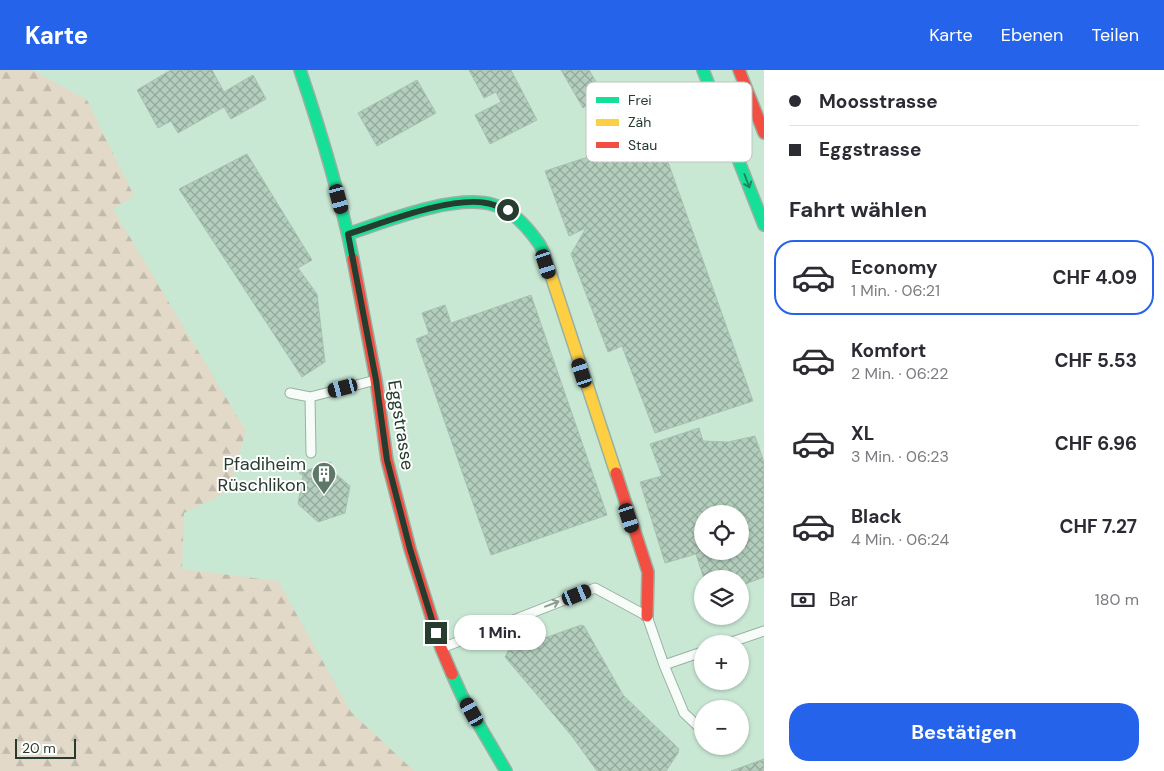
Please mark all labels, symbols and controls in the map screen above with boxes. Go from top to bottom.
text: Karte [25,20,88,51]
text: Karte [929,23,973,47]
text: Ebenen [1001,23,1063,47]
text: Teilen [1091,23,1139,47]
legend [586,82,752,162]
text: Moosstrasse [819,89,938,114]
text: Frei [628,91,652,109]
text: Zäh [628,113,651,131]
text: Stau [628,136,657,154]
text: Eggstrasse [819,137,921,162]
one-way arrow [743,172,752,188]
car [327,183,350,215]
text: Fahrt wählen [789,195,927,224]
route start [497,199,519,221]
car [534,247,557,281]
icon: car [791,255,836,300]
text: Economy [851,255,938,280]
text: CHF 4.09 [1053,265,1137,290]
text: 1 Min. · 06:21 [851,280,940,301]
icon: car [791,338,836,383]
text: Komfort [851,338,926,363]
text: CHF 5.53 [1055,348,1137,373]
car [570,356,593,390]
text: 2 Min. · 06:22 [851,363,948,384]
car [326,377,359,399]
street label: Eggstrasse [382,378,420,472]
icon: car [791,421,836,466]
text: XL [851,421,874,446]
text: CHF 6.96 [1055,431,1137,456]
text: 3 Min. · 06:23 [851,446,949,467]
place label: Pfadiheim Rüschlikon [218,452,306,497]
building icon: Pfadiheim Rüschlikon [311,461,337,495]
car [617,501,640,535]
icon: car [791,504,836,549]
text: Black [851,504,902,529]
map controls [694,505,749,755]
button: locate [694,505,749,560]
text: CHF 7.27 [1059,514,1137,539]
text: 4 Min. · 06:24 [851,529,949,550]
button: layers [694,570,749,625]
car [560,582,593,608]
icon: cash [789,586,817,614]
text: Bar [829,587,858,612]
text: 180 m [1095,589,1139,610]
one-way arrow [544,599,559,609]
callout: 1 Min. [454,616,546,650]
route end [425,622,447,644]
text: 1 Min. [479,622,521,643]
button: + [694,635,749,690]
car [458,695,485,729]
button: − [694,700,749,755]
button: Bestätigen [789,703,1139,761]
scale bar [15,736,76,759]
text: 20 m [22,739,56,757]

